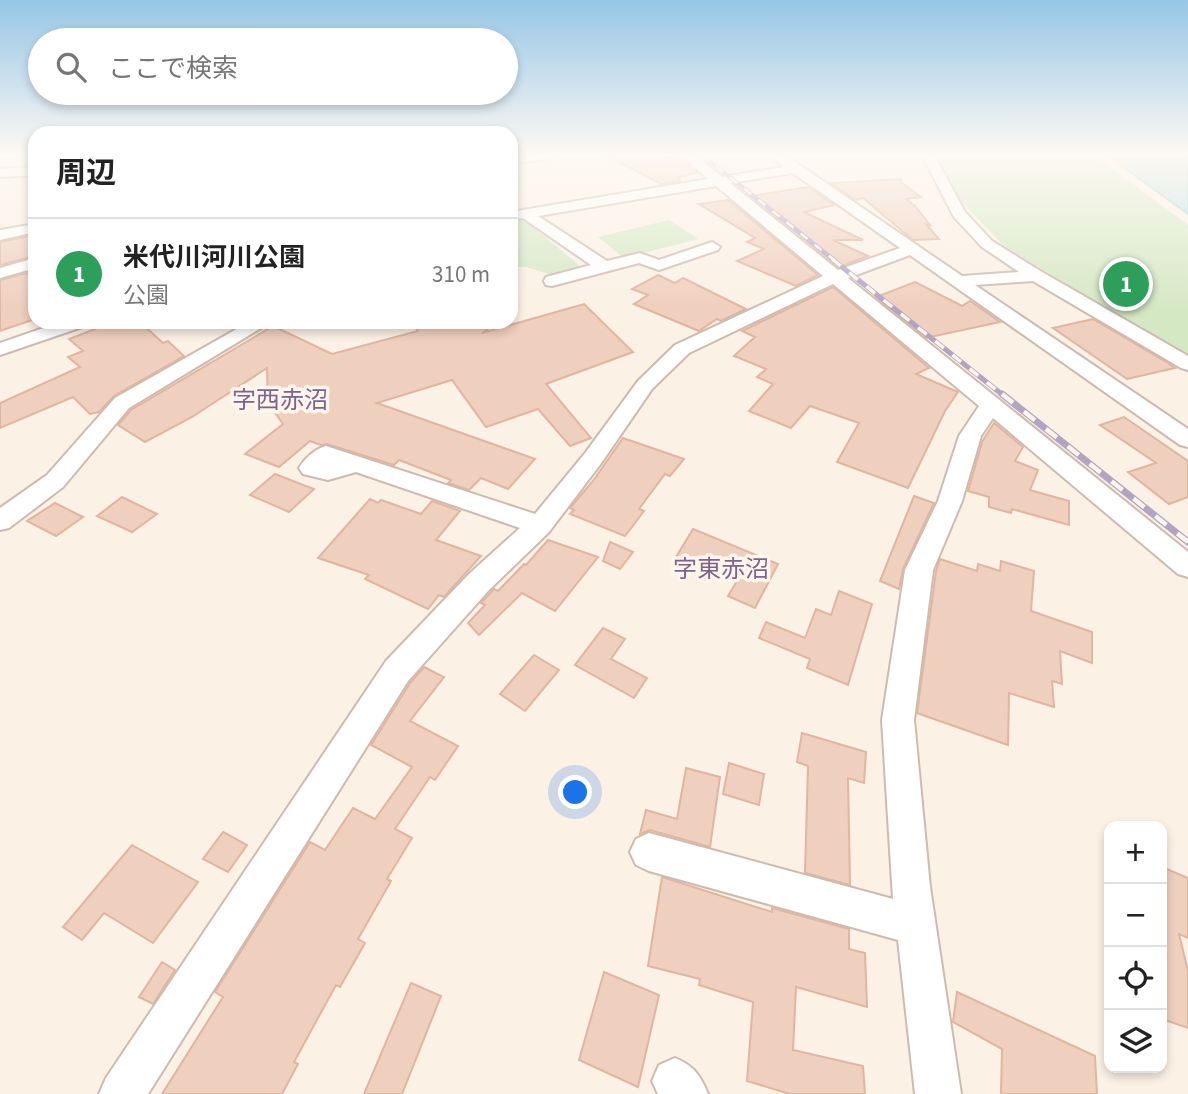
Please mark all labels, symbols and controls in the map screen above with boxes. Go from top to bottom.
search box [28,28,518,105]
icon: search [52,48,90,86]
text: ここで検索 [108,50,238,87]
text: 周辺 [56,152,116,195]
text: 米代川河川公園 [123,239,305,276]
text: 1 [73,258,85,291]
text: 310 m [432,258,490,291]
pin: 1 [1103,258,1149,310]
text: 公園 [123,279,169,312]
district label: 字西赤沼 [232,383,328,418]
district label: 字東赤沼 [673,552,769,587]
your location [558,775,592,809]
map controls [1104,821,1167,1073]
button: + [1104,821,1167,884]
button: − [1104,884,1167,947]
button: locate [1104,947,1167,1010]
button: layers [1104,1010,1167,1073]

